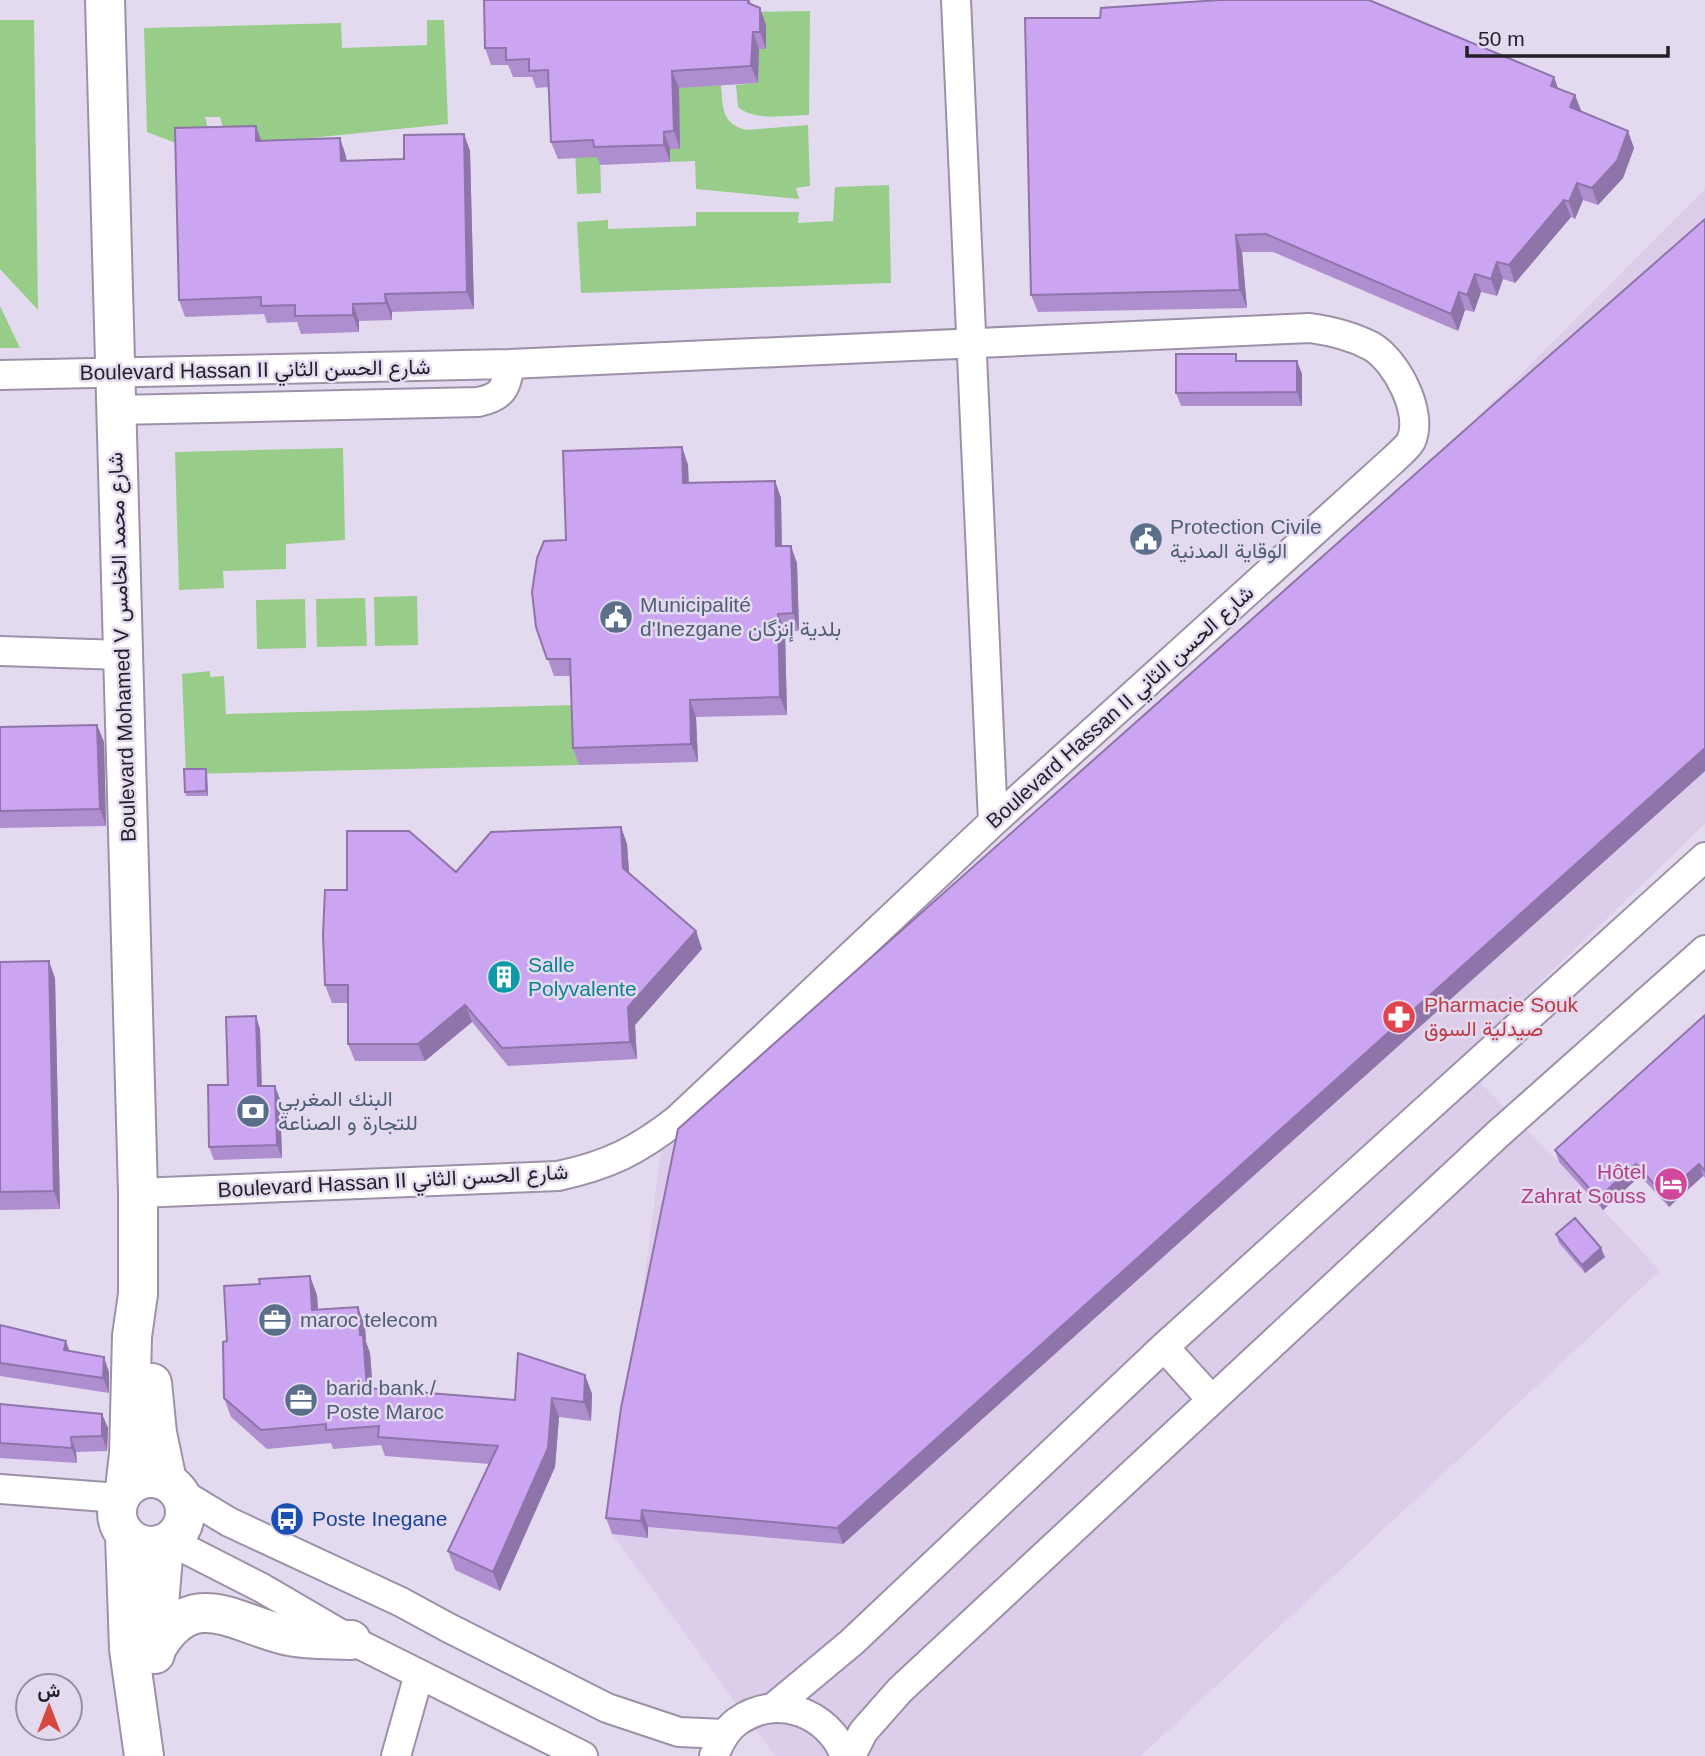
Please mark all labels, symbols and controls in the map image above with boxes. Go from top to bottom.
scale bar [1467,14,1668,58]
text: 50 m [1478,27,1525,50]
street label: Boulevard Hassan II شارع الحسن الثاني [79,355,431,390]
street label: Boulevard Mohamed V شارع محمد الخامس [103,452,143,842]
place label: Protection Civile الوقاية المدنية [1170,515,1322,564]
public building icon: Protection Civile الوقاية المدنية [1127,520,1165,558]
street label: Boulevard Hassan II شارع الحسن الثاني [982,581,1262,837]
place label: Municipalité d'Inezgane بلدية إنزگان [640,593,841,643]
public building icon: Municipalité d'Inezgane بلدية إنزگان [597,598,635,636]
place label: Salle Polyvalente [528,953,637,1000]
building icon: Salle Polyvalente [485,958,523,996]
place label: Pharmacie Souk صيدلية السوق [1424,993,1579,1042]
pharmacy icon: Pharmacie Souk صيدلية السوق [1380,998,1418,1036]
place label: البنك المغربي للتجارة و الصناعة [278,1087,418,1136]
bank icon: البنك المغربي للتجارة و الصناعة [234,1092,272,1130]
street label: Boulevard Hassan II شارع الحسن الثاني [217,1160,569,1207]
place label: Hôtel Zahrat Souss [1521,1160,1646,1207]
hotel icon: Hôtel Zahrat Souss [1652,1165,1690,1203]
office icon: maroc telecom [256,1301,294,1339]
place label: maroc telecom [300,1308,438,1331]
place label: barid bank / Poste Maroc [326,1376,444,1423]
office icon: barid bank / Poste Maroc [282,1381,320,1419]
bus stop icon: Poste Inegane [268,1500,306,1538]
place label: Poste Inegane [312,1507,447,1530]
north arrow [14,1672,84,1742]
text: ش [38,1680,61,1702]

